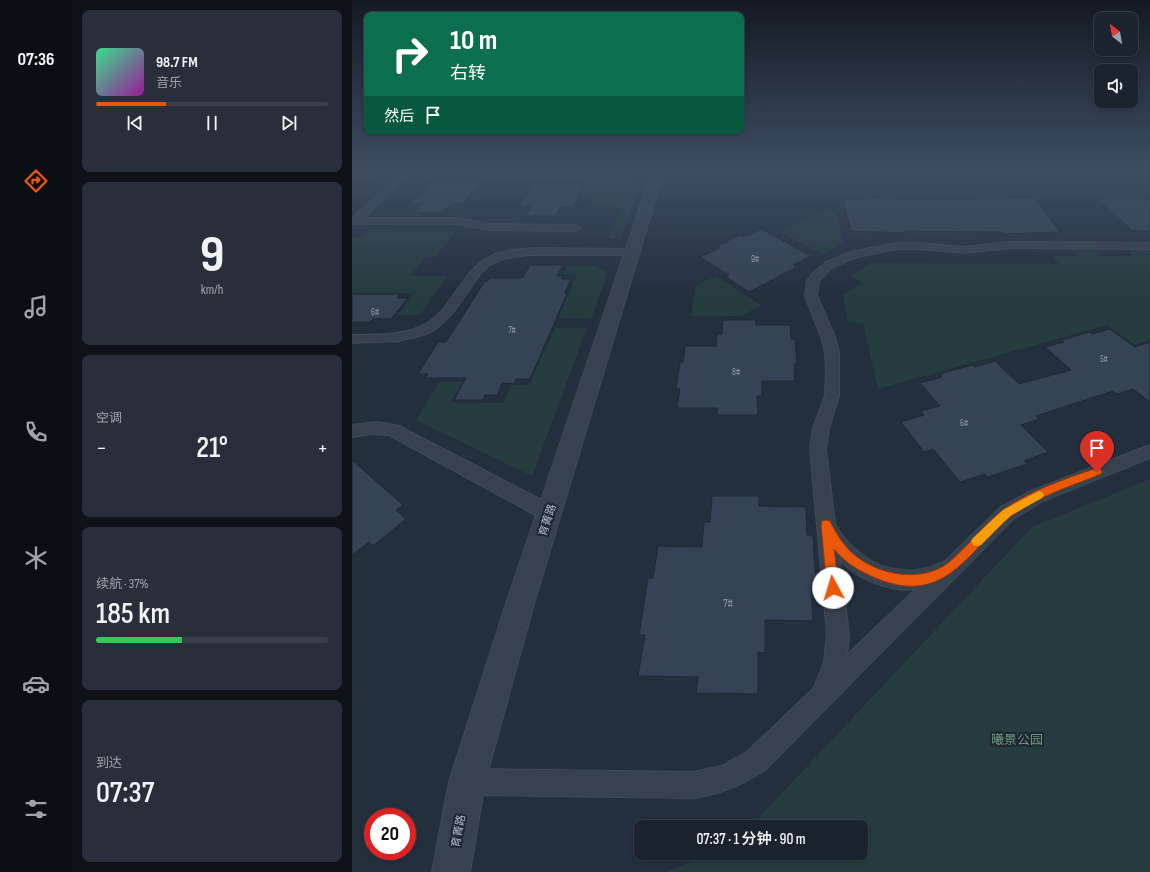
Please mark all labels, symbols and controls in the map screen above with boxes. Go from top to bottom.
north arrow [1094,12,1138,56]
map controls [1094,12,1138,108]
text: 10 m [450,24,497,57]
icon: right [384,28,436,80]
text: 07:36 [18,49,54,70]
text: 98.7 FM [156,53,198,72]
text: 右转 [450,63,486,84]
button: sound [1094,64,1138,108]
text: 音乐 [156,75,182,91]
icon: arrive [422,104,444,126]
text: 然后 [384,107,414,126]
icon: previous [124,112,146,134]
icon: pause [201,112,223,134]
icon: next [278,112,300,134]
icon: directions [22,167,50,195]
text: 9 [200,224,224,287]
house number: 9# [751,254,759,265]
text: km/h [201,282,223,298]
icon: music [22,293,50,321]
house number: 6# [371,307,379,318]
house number: 7# [508,325,516,336]
house number: 5# [1100,354,1108,365]
house number: 8# [732,367,740,378]
text: 空调 [96,410,122,426]
icon: phone [22,418,50,446]
house number: 6# [960,418,968,429]
text: 21° [196,430,228,466]
pin [1080,431,1114,472]
text: − [96,435,107,462]
text: + [317,435,328,462]
icon: arrive [1086,437,1108,459]
street label: 育菁路 [536,502,559,538]
icon: climate [22,544,50,572]
position arrow [812,567,854,609]
text: 续航 · 37% [96,576,149,592]
text: 185 km [96,596,170,632]
house number: 7# [723,597,733,610]
icon: car [22,670,50,698]
park label: 曦景公园 [991,732,1043,748]
text: 到达 [96,755,122,771]
text: 07:37 [96,775,154,811]
icon: filters [22,795,50,823]
speed limit sign: 20 [364,808,416,860]
street label: 育菁路 [449,814,468,848]
text: 07:37 · 1 分钟 · 90 m [696,830,806,849]

